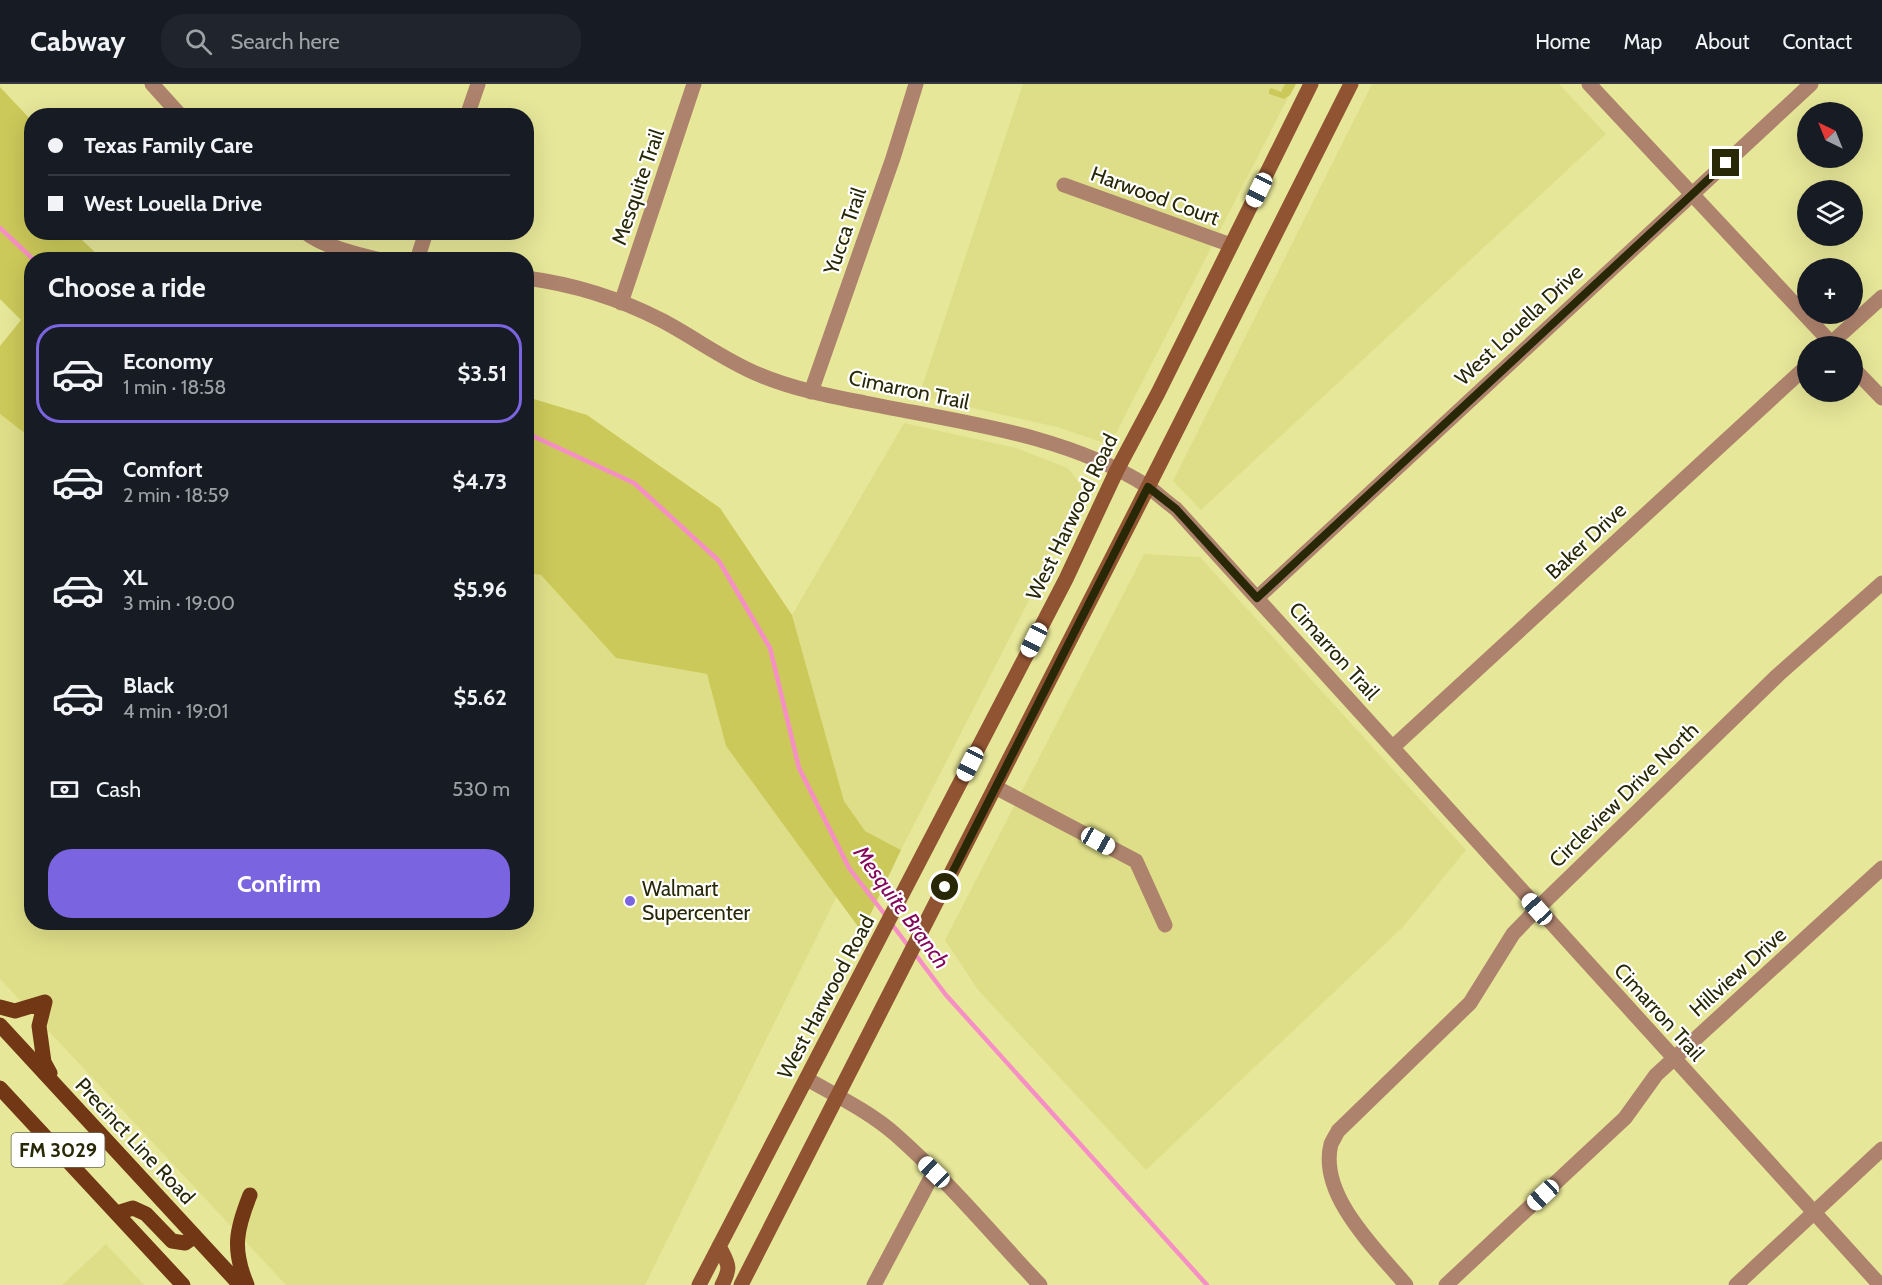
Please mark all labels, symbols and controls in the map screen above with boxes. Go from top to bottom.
search box [161,14,581,68]
text: Cabway [30,24,125,58]
icon: search [182,25,215,58]
text: Search here [230,28,340,55]
text: Home [1535,29,1591,54]
text: Map [1624,29,1662,54]
text: About [1695,29,1749,54]
text: Contact [1782,29,1852,54]
north arrow [1797,102,1863,168]
map controls [1797,102,1863,402]
street label: Mesquite Trail [606,125,669,248]
text: Texas Family Care [84,132,253,159]
route end [1712,149,1739,176]
street label: Harwood Court [1088,161,1223,230]
car [1243,170,1275,210]
button: layers [1797,180,1863,246]
street label: Yucca Trail [818,184,871,279]
text: West Louella Drive [84,190,262,217]
button: + [1797,258,1863,324]
street label: West Louella Drive [1450,259,1588,390]
text: Choose a ride [48,271,206,304]
button: − [1797,336,1863,402]
icon: car [51,347,105,401]
text: Economy [123,348,213,375]
text: $3.51 [458,360,507,387]
street label: Cimarron Trail [846,365,972,415]
text: 1 min · 18:58 [123,375,226,399]
street label: West Harwood Road [1020,430,1123,604]
icon: car [51,455,105,509]
text: Comfort [123,456,202,483]
text: $4.73 [453,468,507,495]
text: 2 min · 18:59 [123,483,230,507]
street label: Baker Drive [1540,497,1631,584]
icon: car [51,563,105,617]
text: XL [123,564,148,591]
text: $5.96 [453,576,507,603]
text: 3 min · 19:00 [123,591,235,615]
street label: Cimarron Trail [1284,597,1385,705]
car [1018,620,1050,660]
icon: car [51,671,105,725]
text: Black [123,672,174,699]
text: $5.62 [454,684,507,711]
text: 4 min · 19:01 [123,699,228,723]
street label: Circleview Drive North [1544,717,1704,872]
car [954,744,986,784]
icon: cash [48,773,81,806]
text: Cash [96,776,141,803]
text: 530 m [452,777,510,801]
car [1078,824,1118,858]
water label: Mesquite Branch [847,840,955,974]
button: Confirm [48,849,510,918]
route start [931,873,958,900]
place label: Walmart Supercenter [642,876,750,925]
car [1518,890,1556,928]
marker: Walmart Supercenter [623,894,637,908]
street label: West Harwood Road [772,911,879,1083]
street label: Hillview Drive [1684,922,1791,1022]
street label: Cimarron Trail [1609,958,1710,1066]
street label: Precinct Line Road [70,1072,200,1209]
road number: FM 3029 [11,1133,104,1167]
car [915,1153,953,1191]
car [1524,1176,1562,1214]

